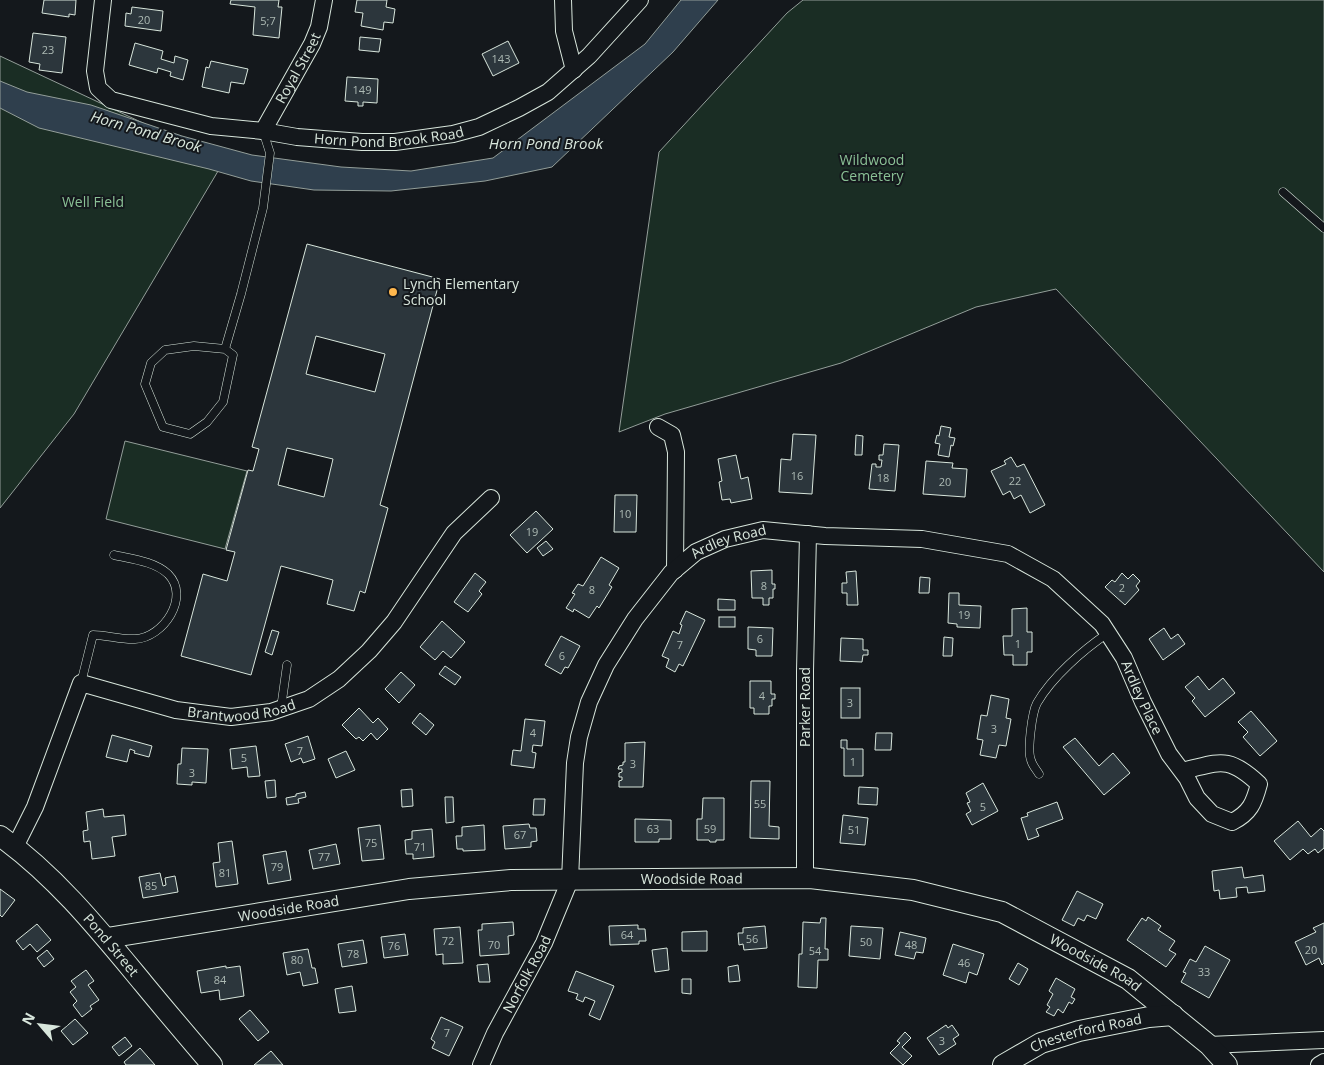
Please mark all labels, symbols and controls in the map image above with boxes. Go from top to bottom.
house number: 20 [138,12,150,27]
house number: 5;7 [260,13,276,28]
street label: Royal Street [270,30,325,107]
house number: 23 [42,42,54,57]
house number: 143 [492,51,510,66]
house number: 149 [353,82,371,97]
water label: Horn Pond Brook [89,106,205,157]
street label: Horn Pond Brook Road [314,121,466,151]
water label: Horn Pond Brook [489,133,604,153]
park label: Wildwood Cemetery [840,150,905,185]
park label: Well Field [62,192,124,211]
place label: Lynch Elementary School [403,274,520,309]
marker: Lynch Elementary School [387,286,399,298]
house number: 16 [791,468,803,483]
house number: 18 [877,470,889,485]
house number: 22 [1009,473,1021,488]
house number: 20 [939,474,951,489]
house number: 10 [619,506,631,521]
street label: Ardley Road [686,520,768,562]
house number: 19 [526,524,538,539]
house number: 8 [761,578,767,593]
house number: 2 [1119,580,1125,595]
house number: 8 [589,582,595,597]
house number: 19 [958,607,970,622]
house number: 6 [757,631,763,646]
house number: 1 [1015,636,1021,651]
house number: 7 [677,637,683,652]
house number: 6 [559,648,565,663]
street label: Ardley Place [1117,657,1168,738]
street label: Parker Road [795,667,814,747]
house number: 4 [759,688,766,703]
street label: Brantwood Road [186,694,298,726]
house number: 3 [847,695,853,710]
house number: 3 [991,721,997,736]
house number: 4 [530,725,537,740]
house number: 7 [297,743,303,758]
house number: 5 [241,750,247,765]
house number: 1 [850,754,856,769]
house number: 3 [630,756,636,771]
house number: 3 [189,765,195,780]
house number: 55 [754,796,766,811]
house number: 5 [980,799,986,814]
house number: 63 [647,821,659,836]
house number: 59 [704,821,716,836]
house number: 51 [848,822,860,837]
house number: 67 [514,827,526,842]
house number: 75 [365,835,377,850]
house number: 71 [414,839,426,854]
house number: 77 [318,849,330,864]
house number: 79 [271,859,283,874]
house number: 81 [219,865,231,880]
street label: Woodside Road [641,868,743,888]
house number: 85 [145,878,157,893]
street label: Woodside Road [237,890,340,926]
street label: Pond Street [79,909,144,980]
house number: 64 [621,927,634,942]
street label: Woodside Road [1047,929,1146,995]
house number: 56 [746,931,758,946]
street label: Norfolk Road [498,932,555,1016]
house number: 72 [442,933,454,948]
house number: 50 [860,934,872,949]
house number: 70 [488,937,500,952]
house number: 48 [905,937,917,952]
house number: 76 [388,938,400,953]
house number: 20 [1305,942,1317,957]
house number: 54 [809,943,822,958]
house number: 78 [347,946,359,961]
house number: 80 [291,952,303,967]
house number: 46 [958,955,970,970]
house number: 33 [1198,964,1210,979]
house number: 84 [214,972,227,987]
north arrow [15,1000,65,1050]
text: N [17,1009,39,1028]
street label: Chesterford Road [1026,1009,1143,1057]
house number: 7 [444,1025,450,1040]
house number: 3 [939,1033,945,1048]

